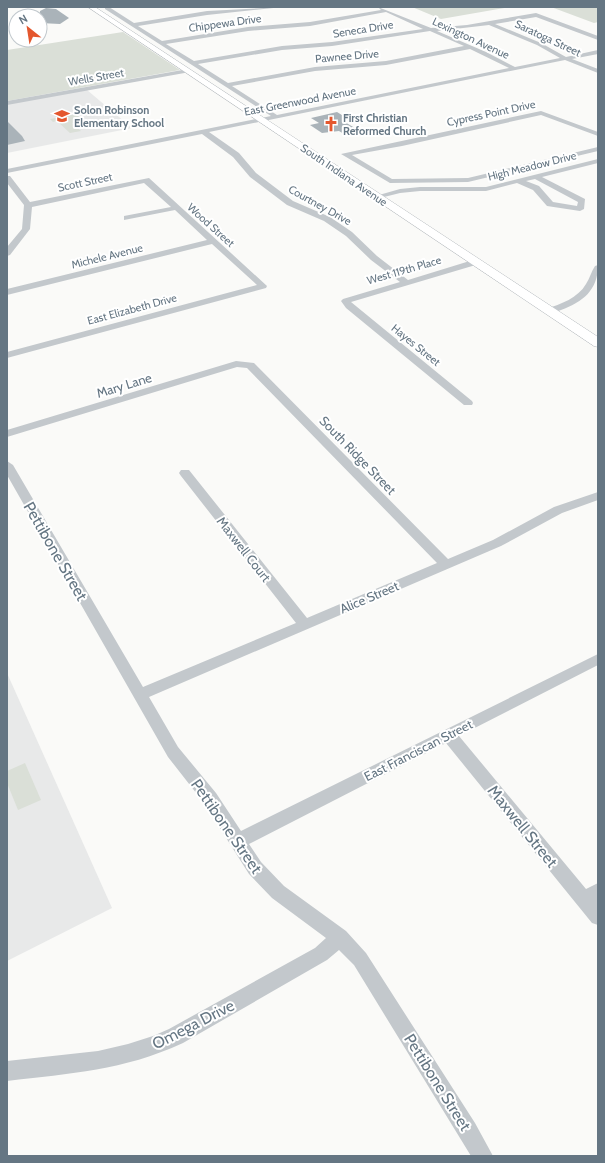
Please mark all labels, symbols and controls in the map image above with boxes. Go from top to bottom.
north arrow [8,8,48,48]
text: N [16,11,30,27]
street label: Chippewa Drive [188,11,263,35]
street label: Lexington Avenue [430,14,512,62]
street label: Seneca Drive [332,17,395,41]
street label: Saratoga Street [513,17,584,60]
street label: Pawnee Drive [315,46,380,66]
street label: Wells Street [67,65,125,89]
street label: East Greenwood Avenue [243,83,357,119]
street label: Cypress Point Drive [445,97,537,129]
place label: Solon Robinson Elementary School [74,103,164,130]
school or university icon: Solon Robinson Elementary School [53,107,71,125]
place label: First Christian Reformed Church [343,111,426,138]
church icon: First Christian Reformed Church [322,115,340,133]
street label: South Indiana Avenue [298,141,390,209]
street label: High Meadow Drive [486,148,578,184]
street label: Scott Street [56,169,114,195]
street label: Courtney Drive [286,182,354,228]
street label: Wood Street [184,200,238,250]
street label: Michele Avenue [70,240,145,272]
street label: West 119th Place [365,253,443,287]
street label: East Elizabeth Drive [86,290,179,328]
street label: Hayes Street [389,321,444,369]
street label: Mary Lane [94,369,154,401]
street label: South Ridge Street [316,412,400,498]
street label: Pettibone Street [20,498,92,605]
street label: Maxwell Court [214,513,275,585]
street label: Alice Street [337,577,401,617]
street label: East Franciscan Street [361,715,475,784]
street label: Pettibone Street [187,775,267,878]
street label: Maxwell Street [484,781,562,872]
street label: Omega Drive [149,996,237,1053]
street label: Pettibone Street [400,1030,475,1135]

